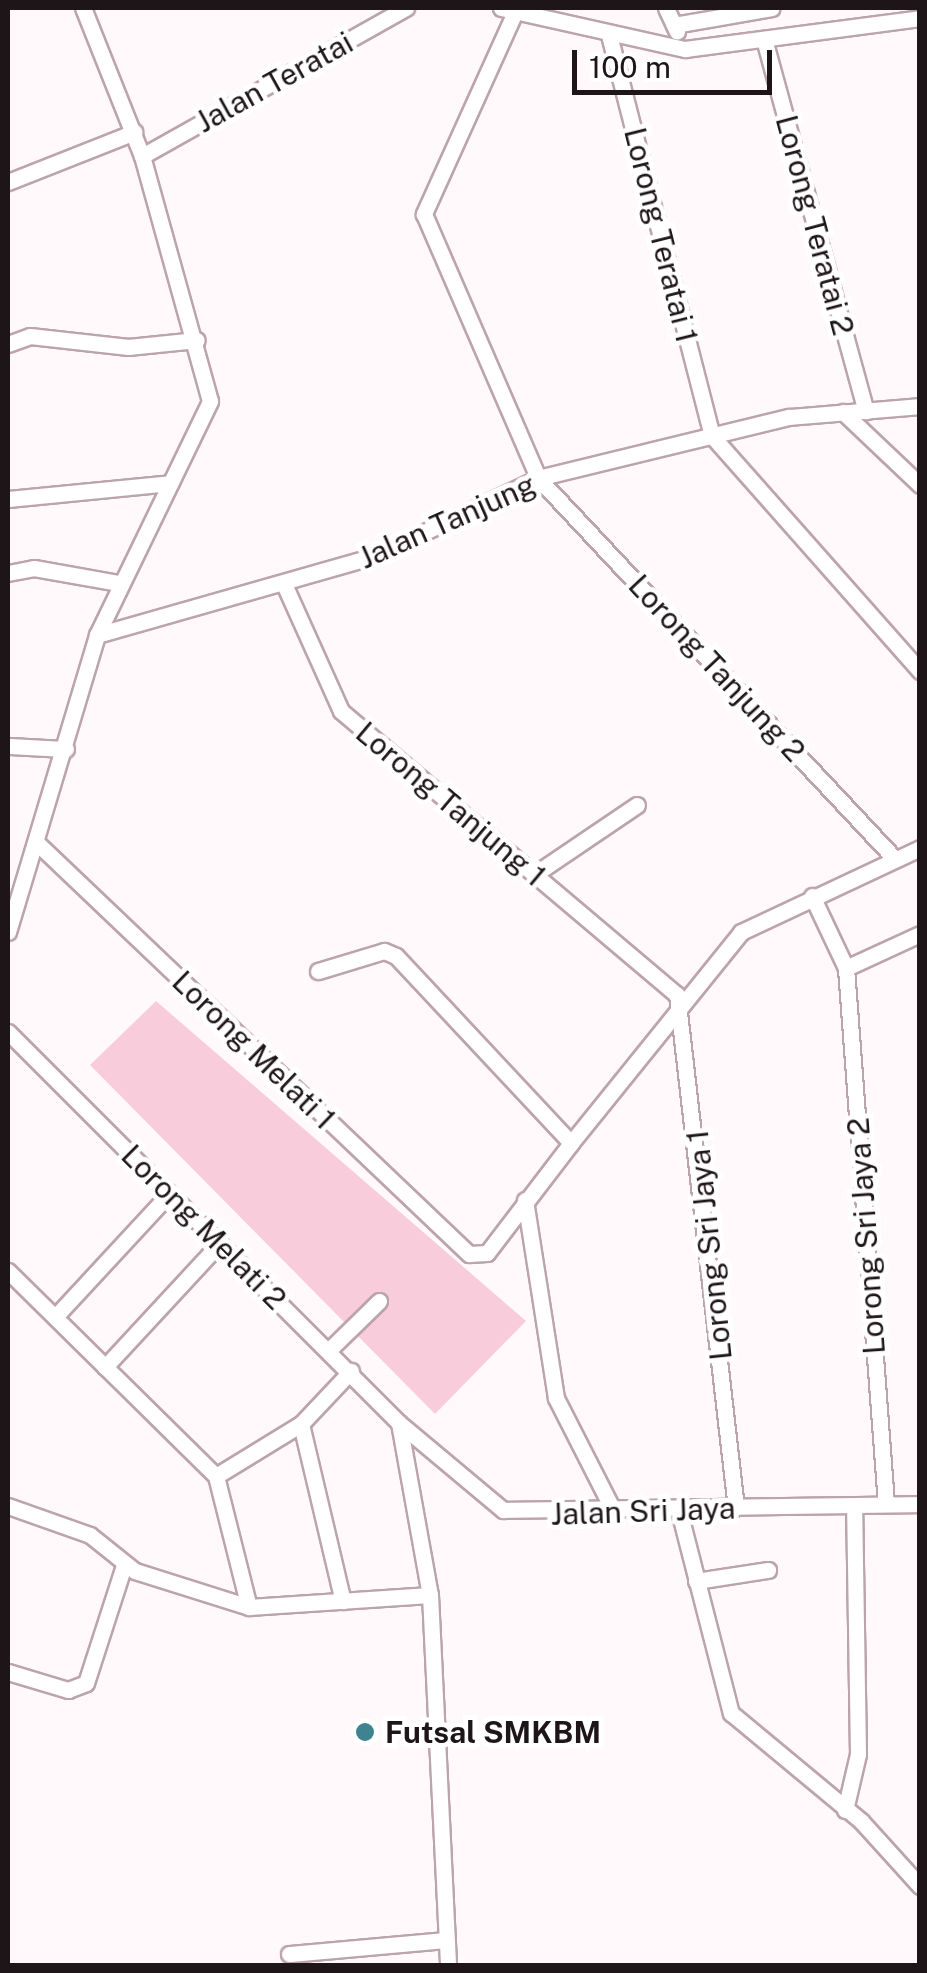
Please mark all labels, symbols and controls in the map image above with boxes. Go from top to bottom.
street label: Jalan Teratai [189,24,359,140]
scale bar [577,30,777,92]
text: 100 m [589,49,671,85]
street label: Lorong Teratai 2 [768,111,862,339]
street label: Lorong Teratai 1 [617,124,705,346]
street label: Jalan Tanjung [353,466,541,576]
street label: Lorong Tanjung 2 [621,567,813,769]
street label: Lorong Tanjung 1 [349,714,553,894]
street label: Lorong Melati 1 [165,963,343,1137]
street label: Lorong Sri Jaya 2 [840,1116,892,1356]
street label: Lorong Sri Jaya 1 [679,1128,739,1362]
street label: Lorong Melati 2 [114,1137,294,1317]
street label: Jalan Sri Jaya [550,1490,736,1532]
place label: Futsal SMKBM [385,1714,601,1750]
marker: Futsal SMKBM [354,1721,376,1743]

